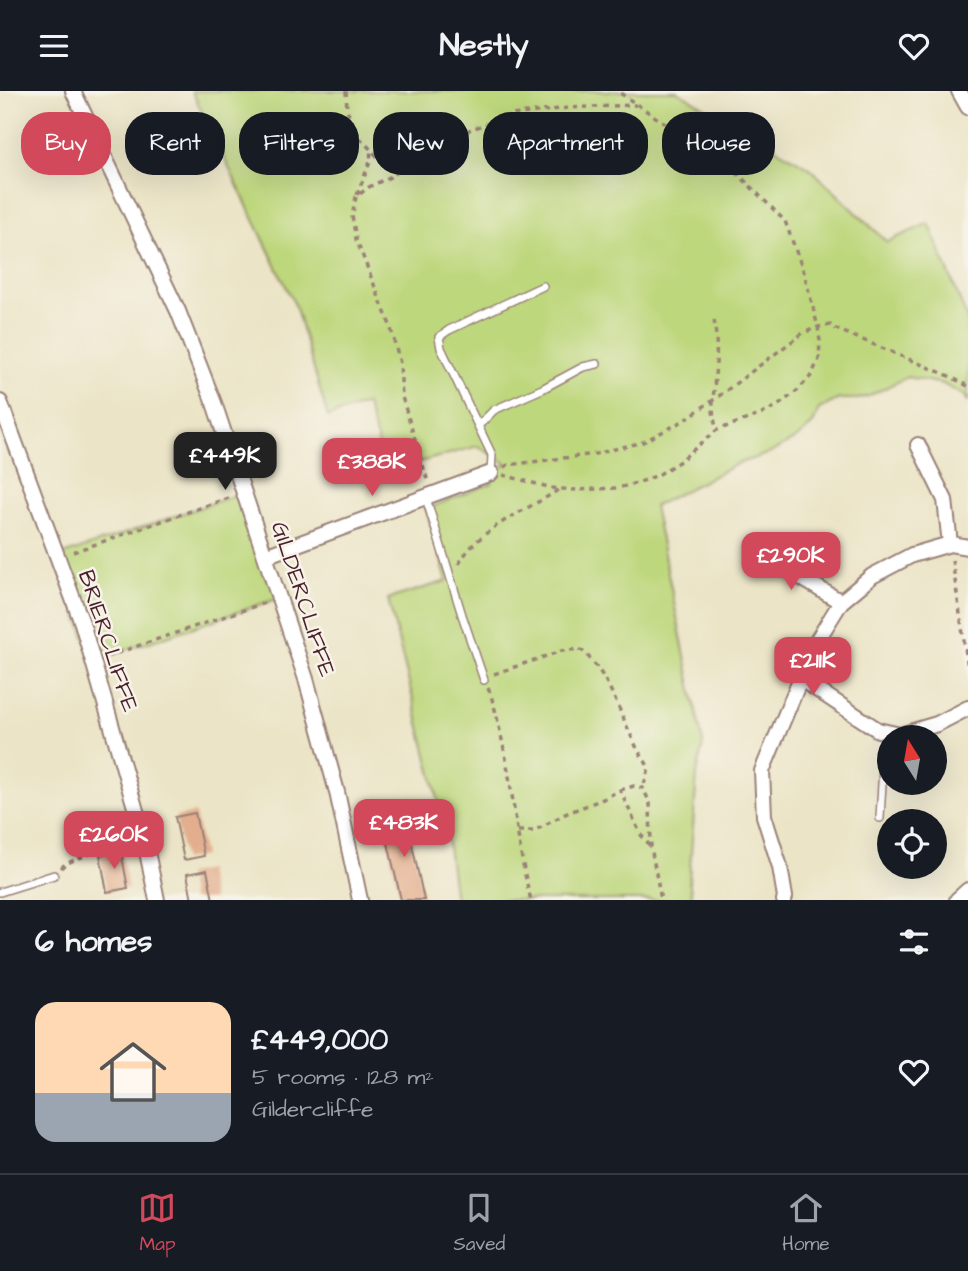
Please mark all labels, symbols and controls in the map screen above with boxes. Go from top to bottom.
text: Nestly [440,23,528,68]
icon: menu [35,27,73,65]
icon: heart [895,27,933,65]
chip: Buy [21,112,111,175]
chip: Rent [125,112,225,175]
chip: Filters [239,112,359,175]
chip: New [373,112,469,175]
chip: Apartment [483,112,648,175]
chip: House [662,112,775,175]
pin: £449K [176,433,274,492]
text: £449K [190,439,260,471]
pin: £388K [323,439,421,498]
text: £388K [338,445,406,477]
street label: GILDERCLIFFE [263,517,343,681]
pin: £290K [742,533,840,592]
text: £290K [757,539,825,571]
street label: BRIERCLIFFE [70,566,146,716]
pin: £211K [764,637,862,697]
text: £211K [790,644,836,676]
north arrow [877,725,947,795]
map controls [877,725,947,879]
pin: £483K [355,799,453,859]
text: £483K [370,806,438,838]
button: locate [877,809,947,879]
pin: £260K [65,811,163,871]
text: £260K [80,818,148,850]
text: 6 homes [35,921,152,963]
icon: filters [895,923,933,961]
text: £449,000 [252,1019,388,1061]
icon: home [91,1030,175,1114]
icon: heart [895,1053,933,1091]
text: 5 rooms · 128 m² [252,1061,434,1093]
text: Gildercliffe [252,1093,373,1125]
tab: Map [138,1189,176,1258]
tab: Saved [453,1189,505,1258]
tab: Home [782,1189,829,1258]

